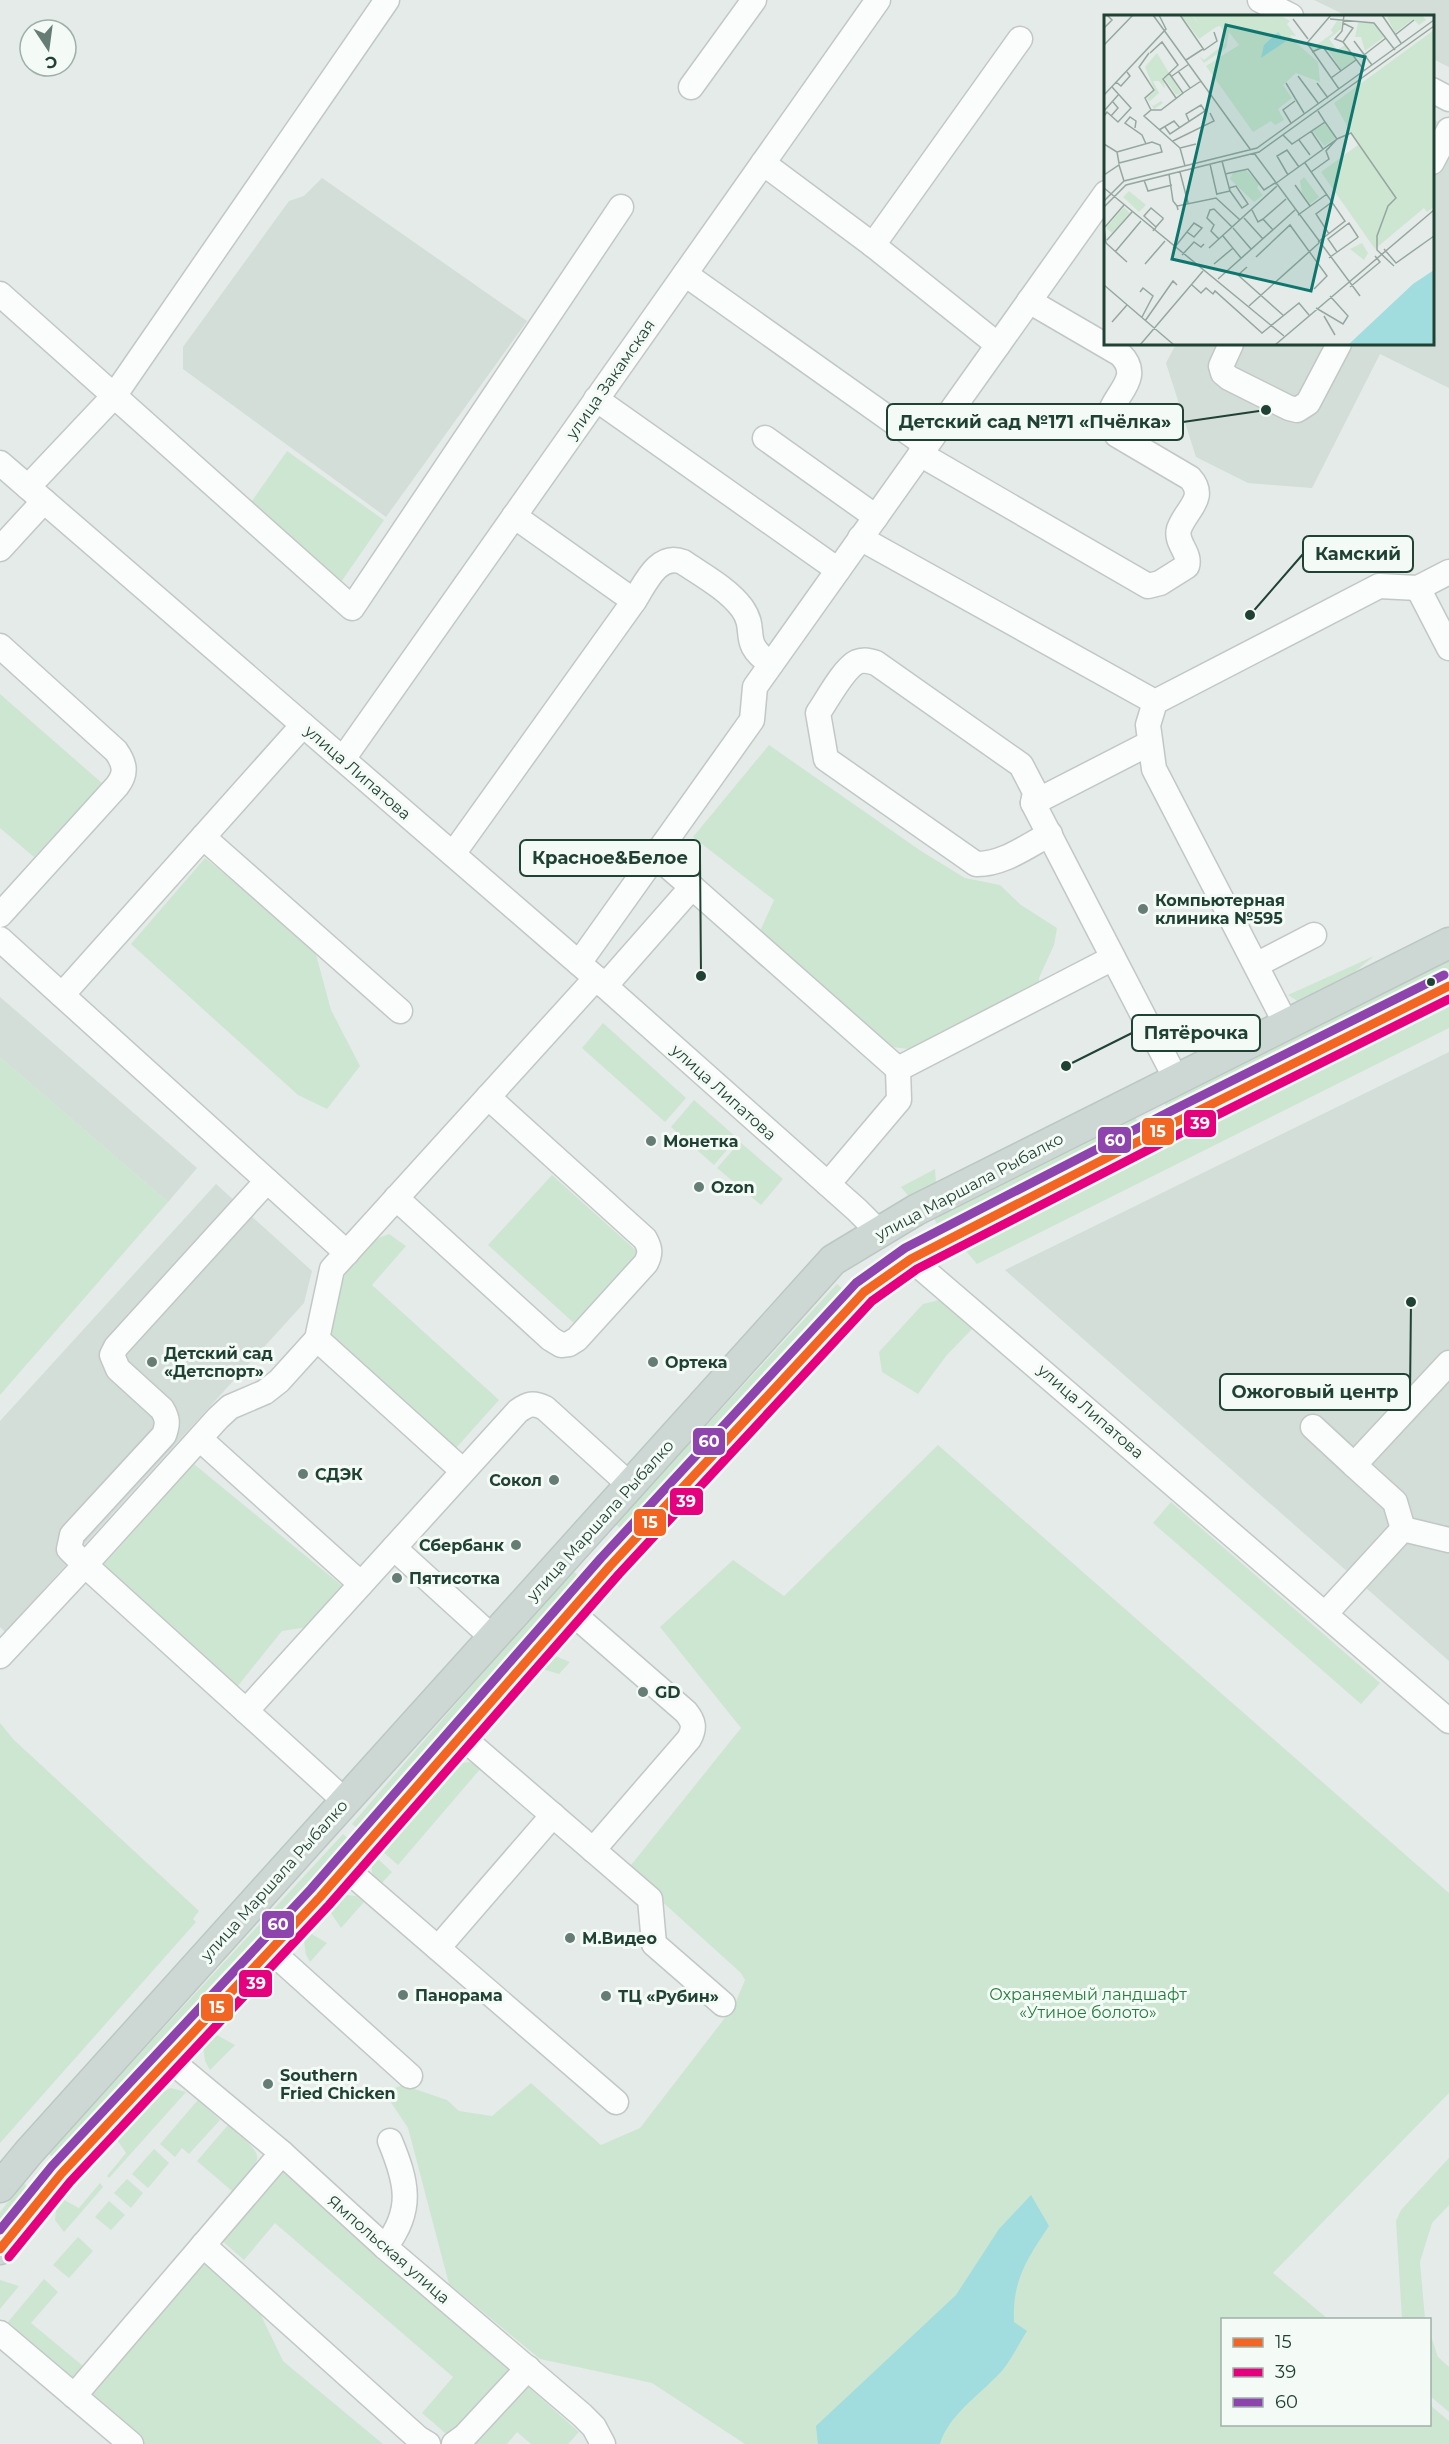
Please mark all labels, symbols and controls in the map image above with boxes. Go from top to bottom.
inset map [1104,15,1434,345]
north arrow [18,18,78,78]
text: С [43,52,59,73]
street label: улица Закамская [561,316,659,444]
callout: Детский сад №171 «Пчёлка» [887,404,1183,440]
text: Детский сад №171 «Пчёлка» [899,411,1171,433]
callout: Камский [1303,536,1413,572]
text: Камский [1315,543,1401,565]
street label: улица Липатова [300,721,415,824]
callout: Красное&Белое [520,840,700,876]
text: Красное&Белое [532,847,688,869]
place label: Компьютерная клиника №595 [1155,891,1285,928]
marker: Компьютерная клиника №595 [1136,902,1150,916]
unlabelled marker [1425,976,1437,988]
callout: Пятёрочка [1132,1015,1260,1051]
text: Пятёрочка [1144,1022,1248,1044]
street label: улица Липатова [667,1040,780,1144]
line badge: 39 [1183,1109,1217,1138]
text: 39 [1189,1114,1210,1133]
line badge: 15 [1141,1117,1175,1146]
text: 15 [1150,1122,1166,1141]
line badge: 60 [1097,1126,1132,1154]
street label: улица Маршала Рыбалко [871,1129,1067,1245]
text: 60 [1104,1131,1126,1150]
place label: Монетка [663,1132,738,1151]
marker: Монетка [644,1134,658,1148]
place label: Ozon [711,1178,755,1197]
marker: Ozon [692,1180,706,1194]
place label: Детский сад «Детспорт» [164,1344,273,1381]
place label: Ортека [665,1353,728,1372]
marker: Детский сад «Детспорт» [145,1355,159,1369]
marker: Ортека [646,1355,660,1369]
street label: улица Липатова [1033,1360,1148,1463]
callout: Ожоговый центр [1220,1374,1410,1410]
text: Ожоговый центр [1232,1381,1398,1403]
line badge: 60 [692,1427,726,1456]
text: 60 [698,1432,720,1451]
street label: улица Маршала Рыбалко [522,1436,678,1606]
place label: СДЭК [315,1465,363,1484]
marker: СДЭК [296,1467,310,1481]
place label: Сокол [489,1471,542,1490]
marker: Сокол [547,1473,561,1487]
line badge: 39 [669,1487,704,1516]
text: 39 [675,1492,696,1511]
line badge: 15 [633,1508,667,1537]
text: 15 [642,1513,658,1532]
place label: Сбербанк [419,1536,505,1555]
marker: Сбербанк [509,1538,523,1552]
place label: Пятисотка [409,1569,500,1588]
marker: Пятисотка [390,1571,404,1585]
place label: GD [655,1683,681,1702]
marker: GD [636,1685,650,1699]
street label: улица Маршала Рыбалко [196,1796,352,1966]
line badge: 60 [261,1910,295,1939]
text: 60 [267,1915,289,1934]
place label: М.Видео [582,1929,657,1948]
marker: М.Видео [563,1931,577,1945]
line badge: 39 [238,1969,273,1998]
text: 39 [245,1974,266,1993]
park label: Охраняемый ландшафт «Утиное болото» [989,1985,1187,2022]
place label: Панорама [415,1986,503,2005]
place label: ТЦ «Рубин» [618,1987,719,2006]
marker: Панорама [396,1988,410,2002]
marker: ТЦ «Рубин» [599,1989,613,2003]
line badge: 15 [200,1993,234,2022]
text: 15 [209,1998,225,2017]
place label: Southern Fried Chicken [280,2066,396,2103]
marker: Southern Fried Chicken [261,2077,275,2091]
street label: Ямпольская улица [324,2191,454,2308]
legend [1221,2318,1431,2426]
text: 15 [1275,2331,1292,2353]
text: 39 [1275,2361,1296,2383]
text: 60 [1275,2391,1298,2413]

